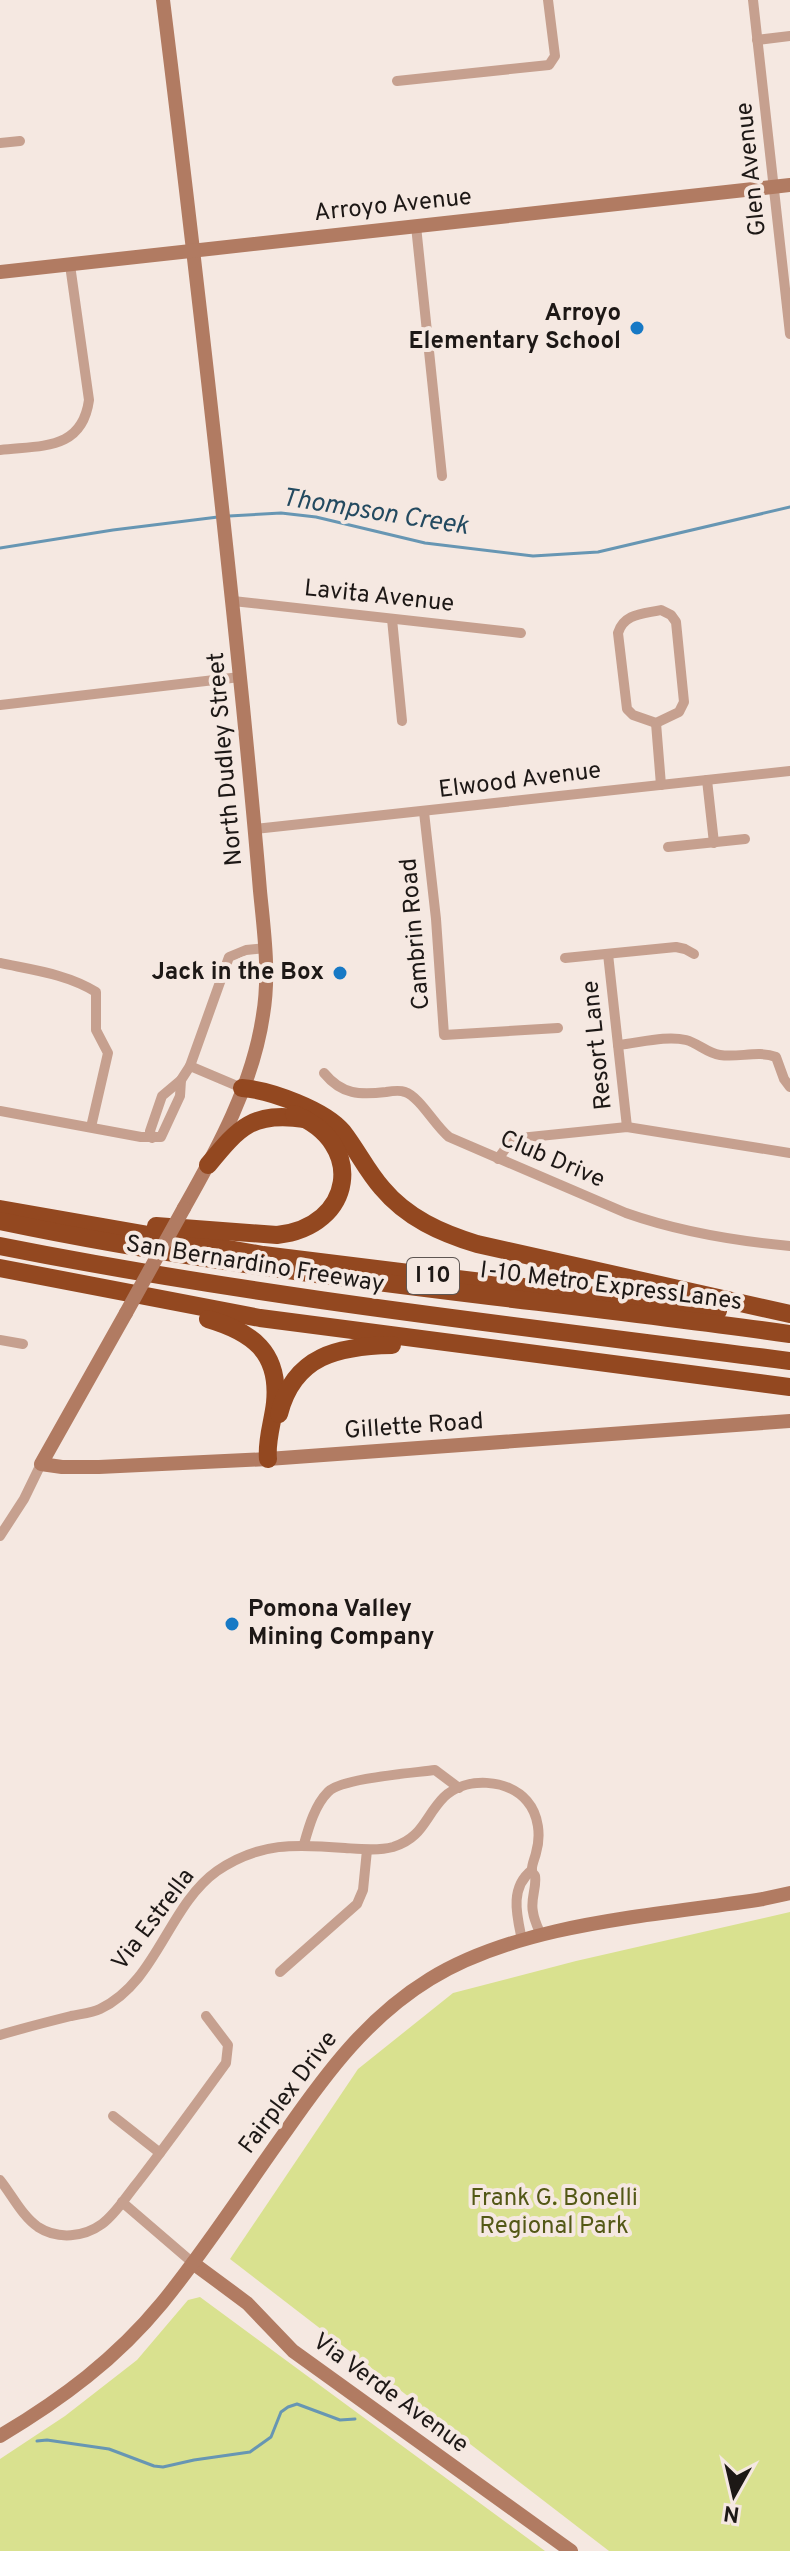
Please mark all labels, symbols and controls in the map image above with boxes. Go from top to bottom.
street label: Glen Avenue [730,101,774,237]
street label: Arroyo Avenue [313,183,473,229]
place label: Arroyo Elementary School [409,299,621,357]
marker: Arroyo Elementary School [628,319,646,337]
water label: Thompson Creek [280,482,471,544]
street label: Lavita Avenue [302,574,456,620]
street label: North Dudley Street [202,651,250,867]
street label: Elwood Avenue [437,756,603,806]
street label: Cambrin Road [394,857,438,1011]
place label: Jack in the Box [151,958,324,988]
marker: Jack in the Box [331,964,349,982]
street label: Resort Lane [576,979,620,1111]
street label: Club Drive [495,1124,609,1196]
street label: San Bernardino Freeway [124,1230,386,1300]
street label: I-10 Metro ExpressLanes [478,1256,744,1318]
road number: I 10 [407,1258,459,1294]
street label: Gillette Road [343,1407,485,1447]
place label: Pomona Valley Mining Company [248,1595,434,1653]
marker: Pomona Valley Mining Company [223,1615,241,1633]
street label: Via Estrella [106,1863,202,1977]
street label: Fairplex Drive [233,2025,345,2161]
park label: Frank G. Bonelli Regional Park [470,2184,638,2242]
street label: Via Verde Avenue [306,2327,474,2461]
north arrow [694,2455,774,2535]
text: N [722,2498,741,2527]

